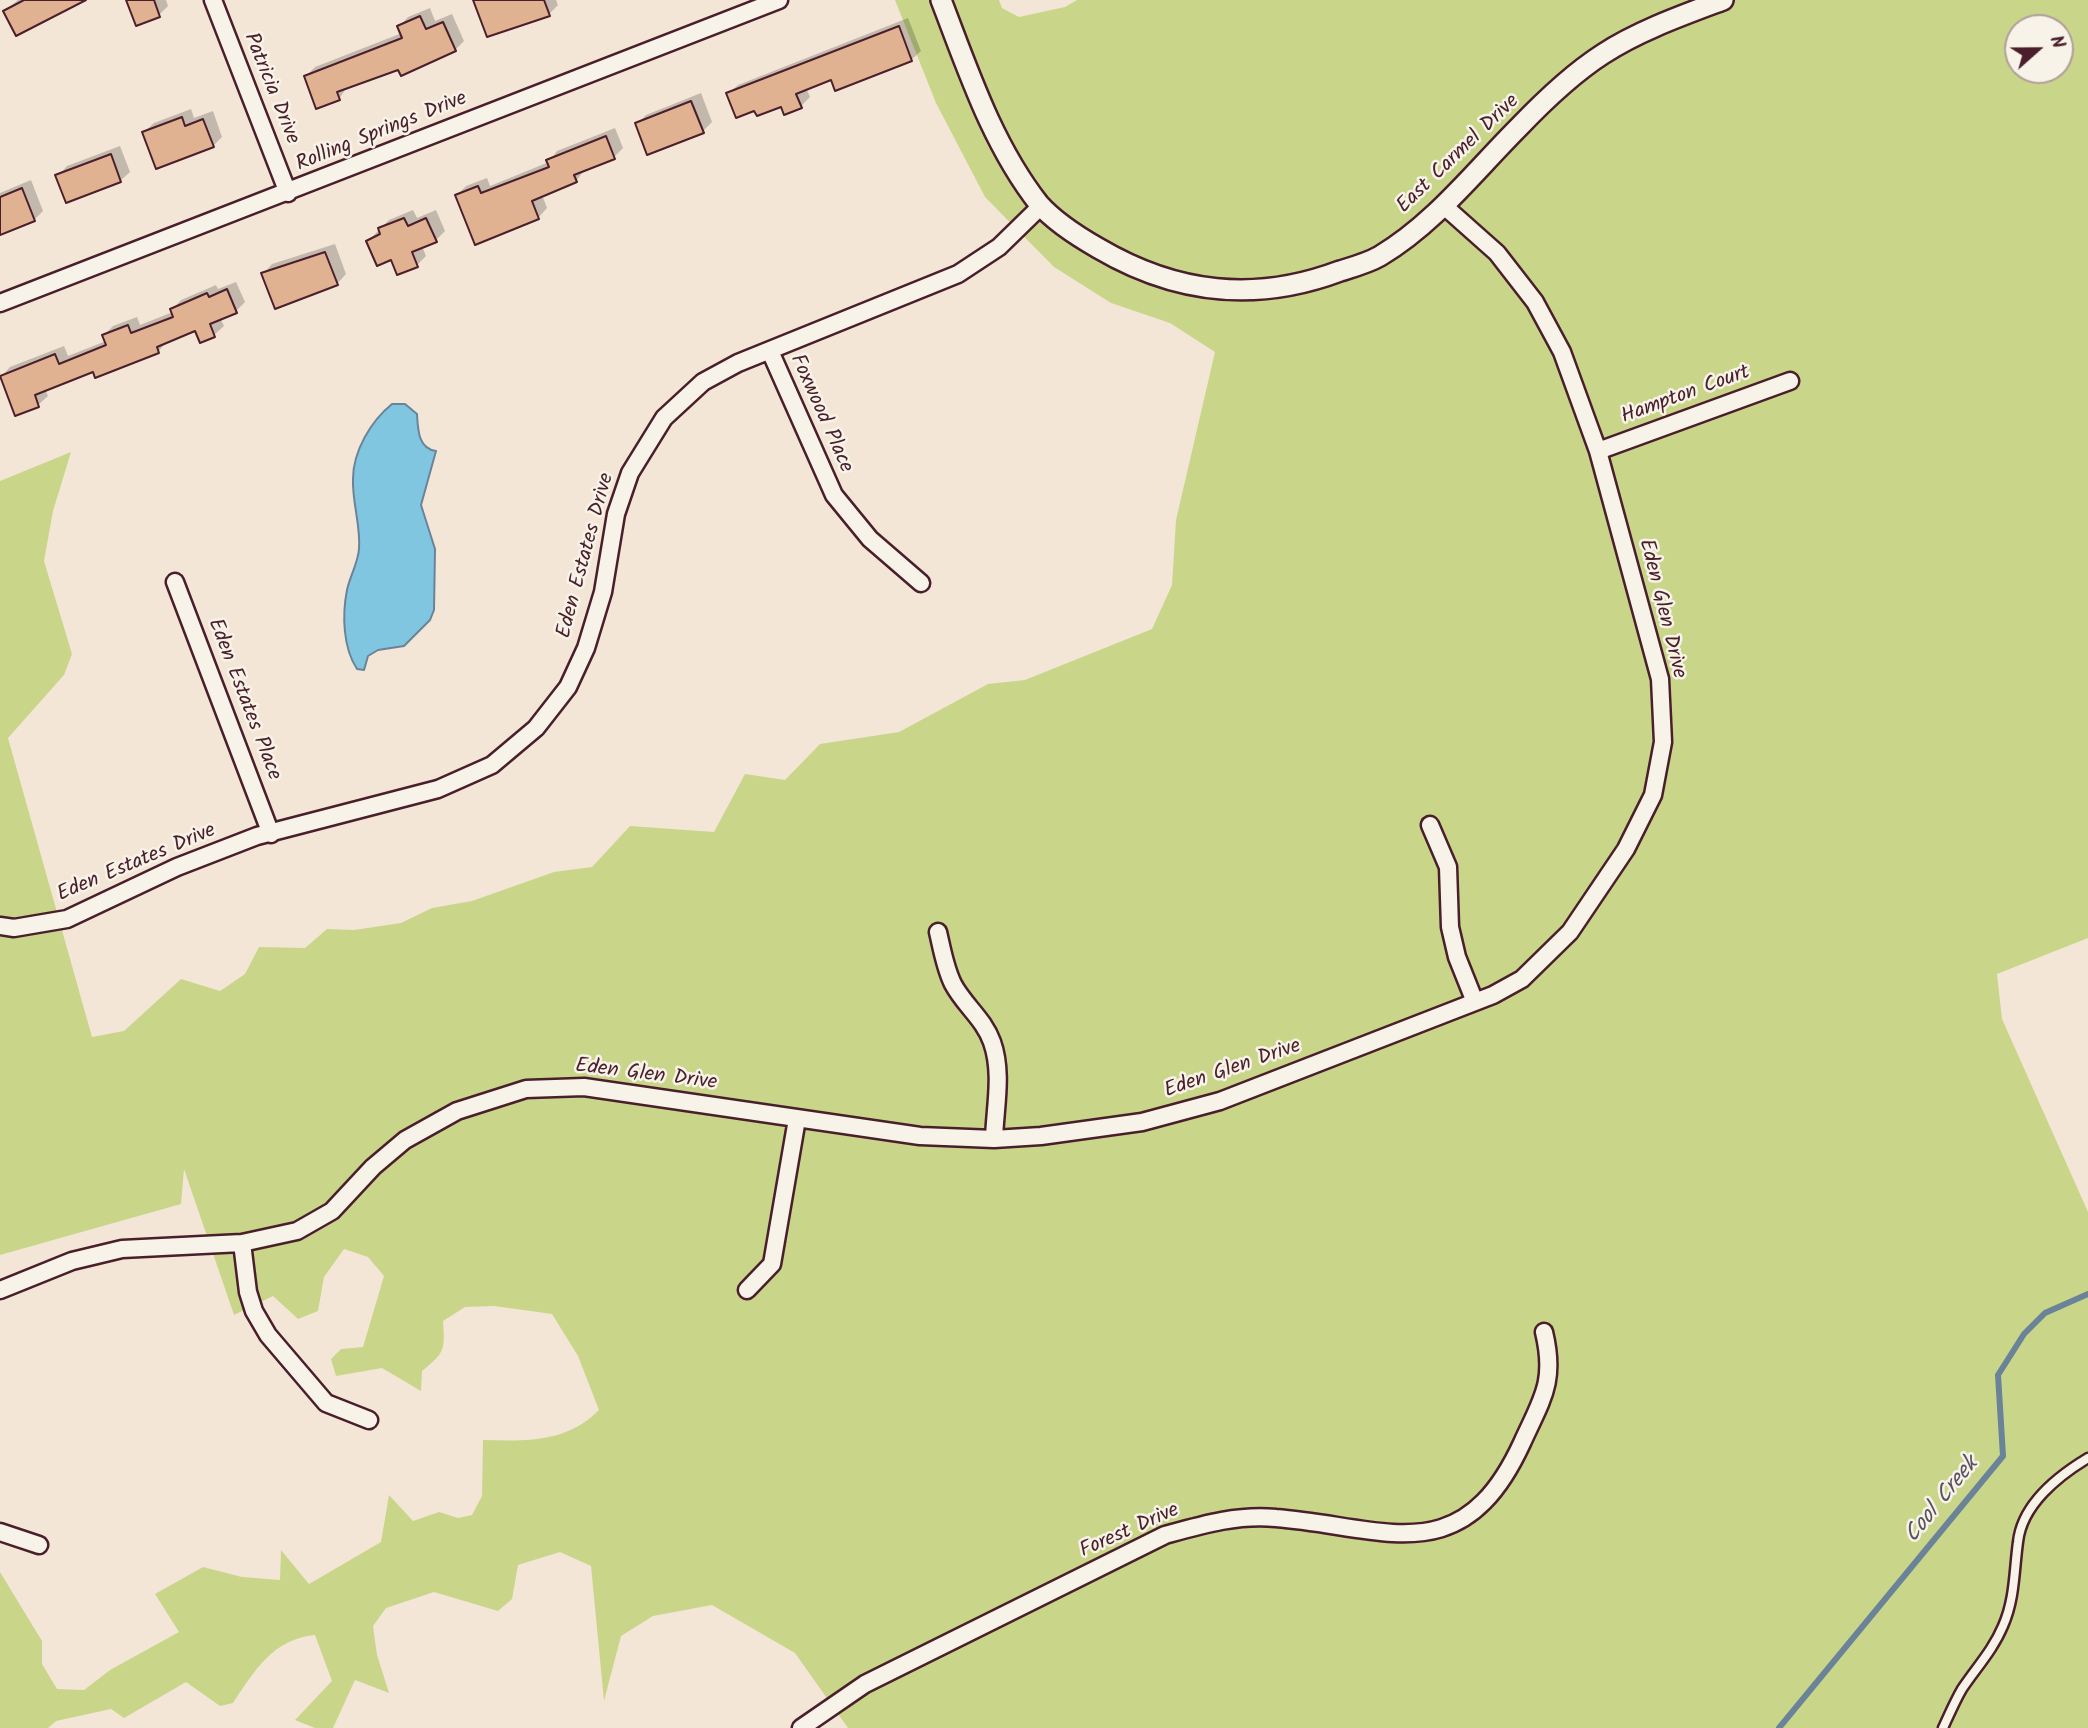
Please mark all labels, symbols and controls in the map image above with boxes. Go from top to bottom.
north arrow [2004,14,2074,84]
street label: Patricia Drive [236,30,304,148]
text: N [2041,31,2073,53]
street label: Rolling Springs Drive [293,87,471,179]
street label: East Carmel Drive [1393,90,1525,220]
street label: Foxwood Place [783,351,857,477]
street label: Hampton Court [1618,361,1754,431]
street label: Eden Estates Drive [553,471,621,641]
street label: Eden Glen Drive [1632,537,1690,681]
street label: Eden Estates Place [201,616,285,784]
street label: Eden Estates Drive [54,819,220,909]
street label: Eden Glen Drive [1161,1035,1305,1105]
street label: Eden Glen Drive [574,1055,718,1097]
water label: Cool Creek [1900,1453,1986,1549]
street label: Forest Drive [1076,1499,1184,1565]

